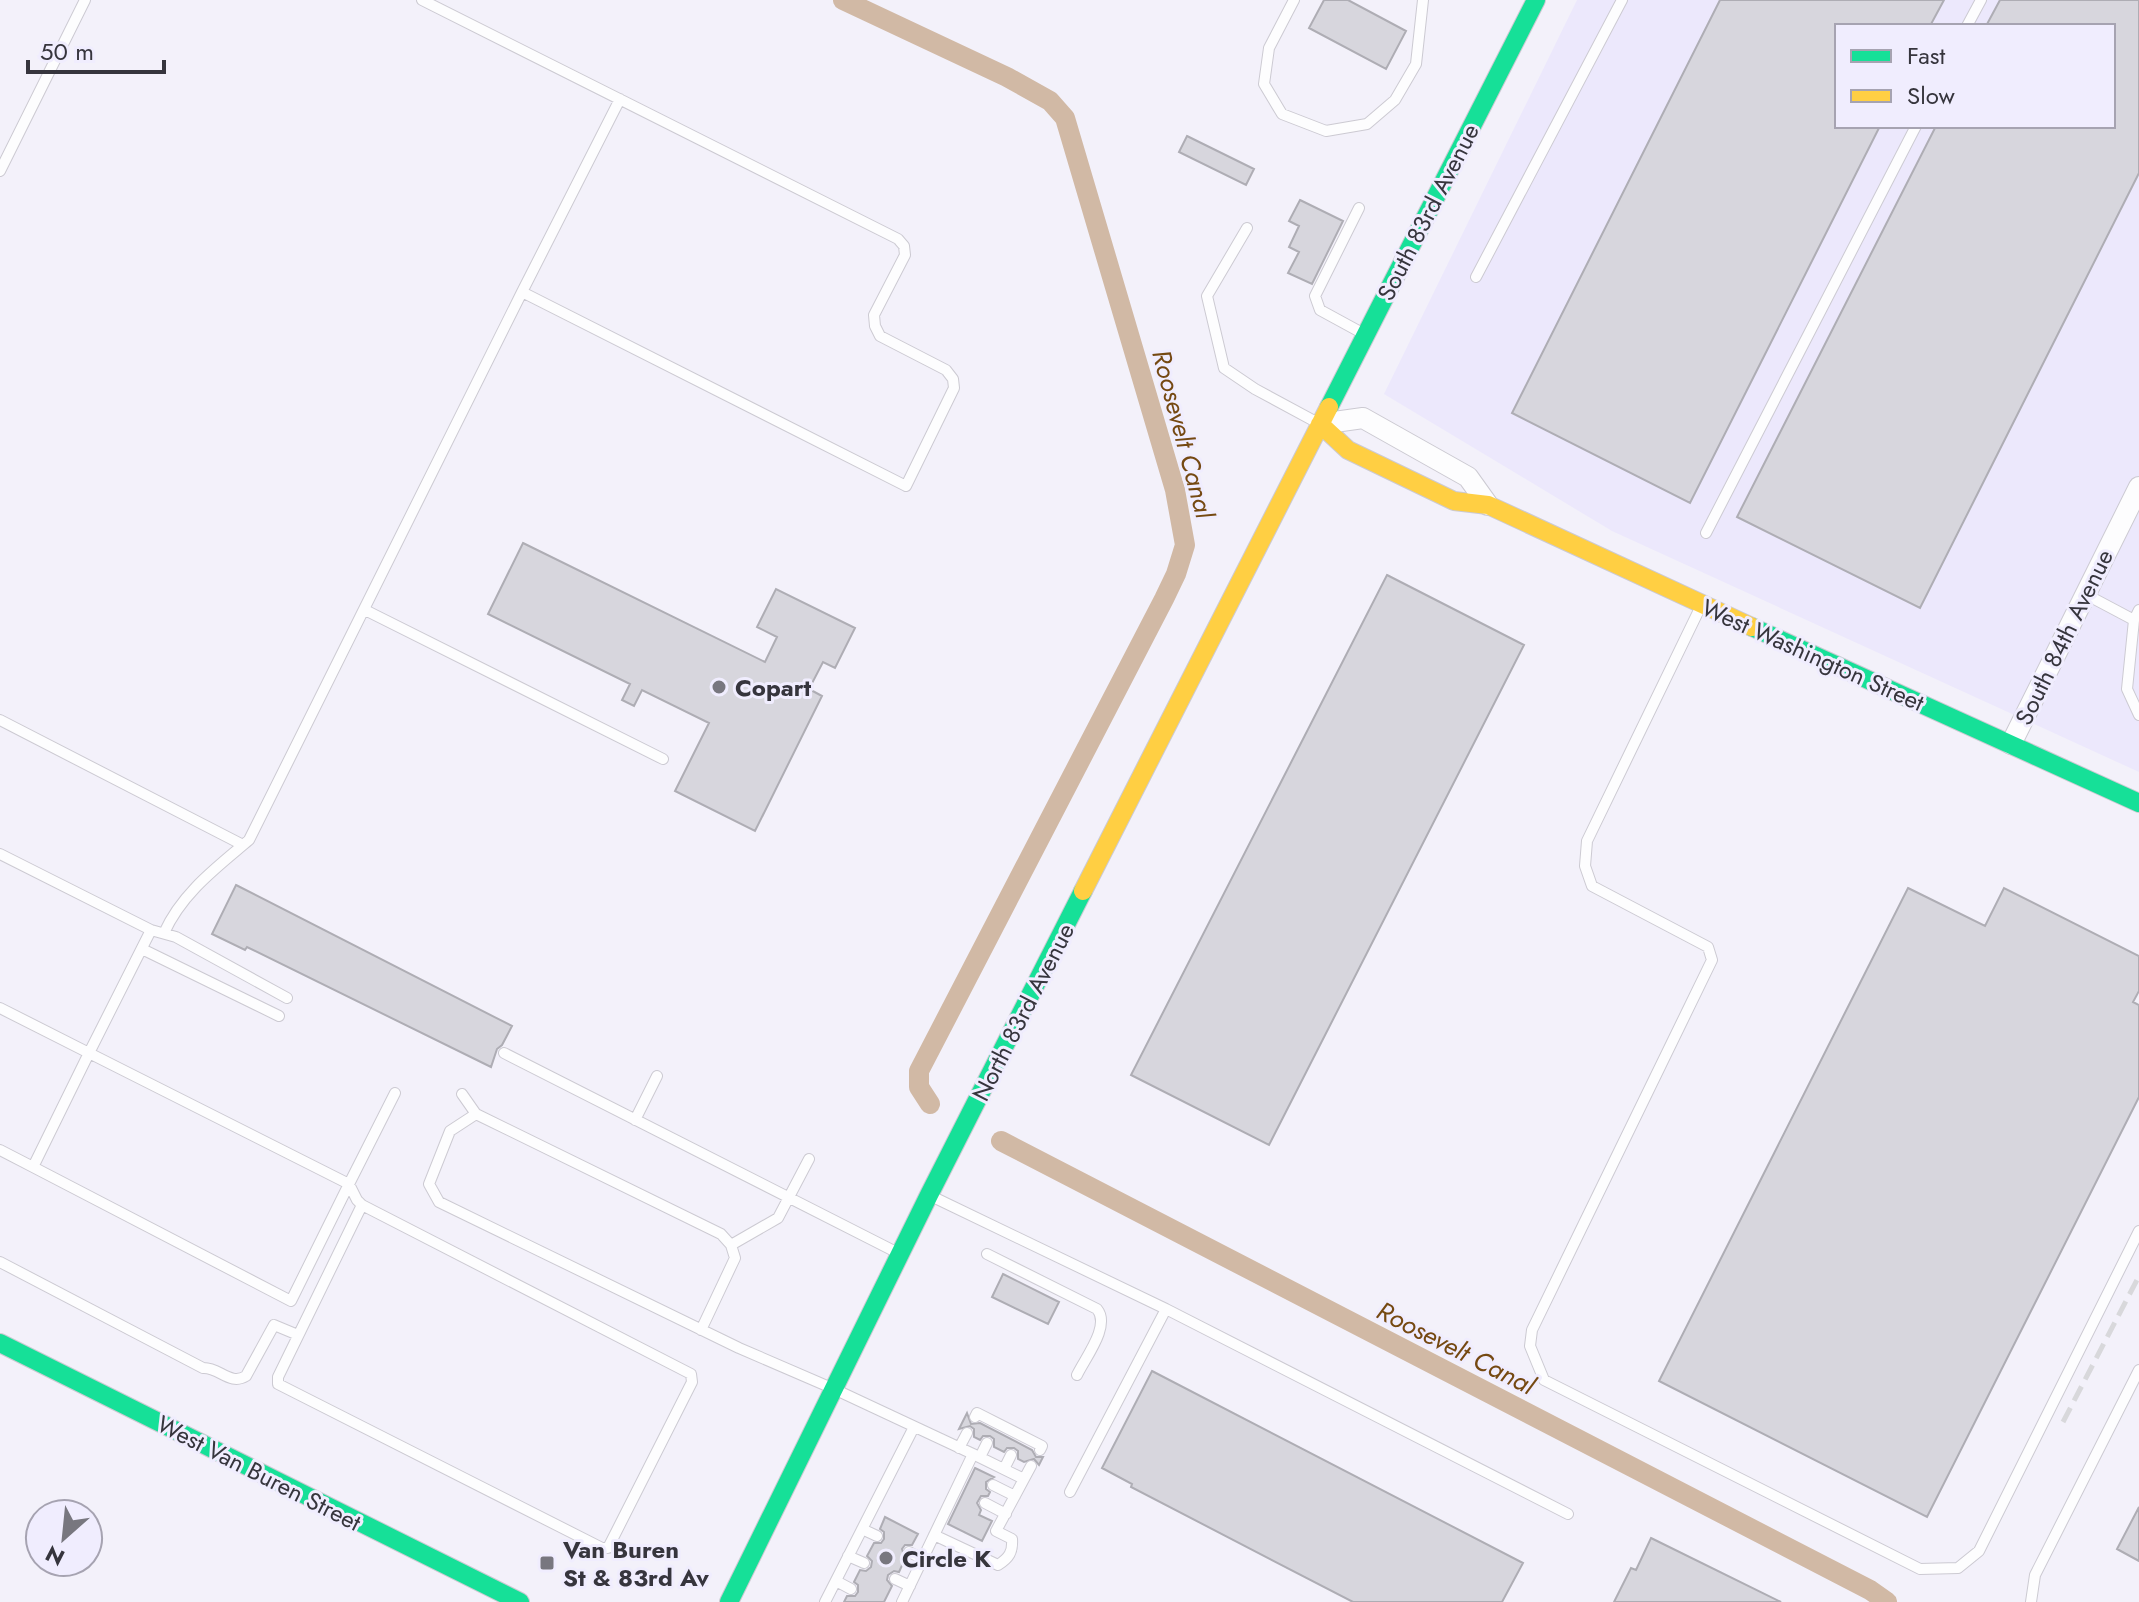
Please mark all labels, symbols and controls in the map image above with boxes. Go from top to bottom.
scale bar [28,24,164,74]
legend [1835,24,2115,128]
text: 50 m [40,34,94,69]
text: Fast [1907,38,1945,73]
text: Slow [1907,78,1955,113]
street label: South 83rd Avenue [1368,117,1488,307]
water label: Roosevelt Canal [1142,346,1224,524]
street label: South 84th Avenue [2006,543,2122,731]
street label: West Washington Street [1696,590,1930,720]
place label: Copart [735,670,812,705]
marker: Copart [710,678,728,696]
street label: North 83rd Avenue [963,917,1083,1107]
water label: Roosevelt Canal [1370,1292,1543,1405]
street label: West Van Buren Street [151,1406,367,1540]
north arrow [24,1498,104,1578]
place label: Van Buren St & 83rd Av [562,1532,709,1595]
text: N [40,1538,70,1574]
place label: Circle K [902,1541,991,1576]
marker: Circle K [877,1549,895,1567]
marker: Van Buren St & 83rd Av [538,1554,556,1572]

